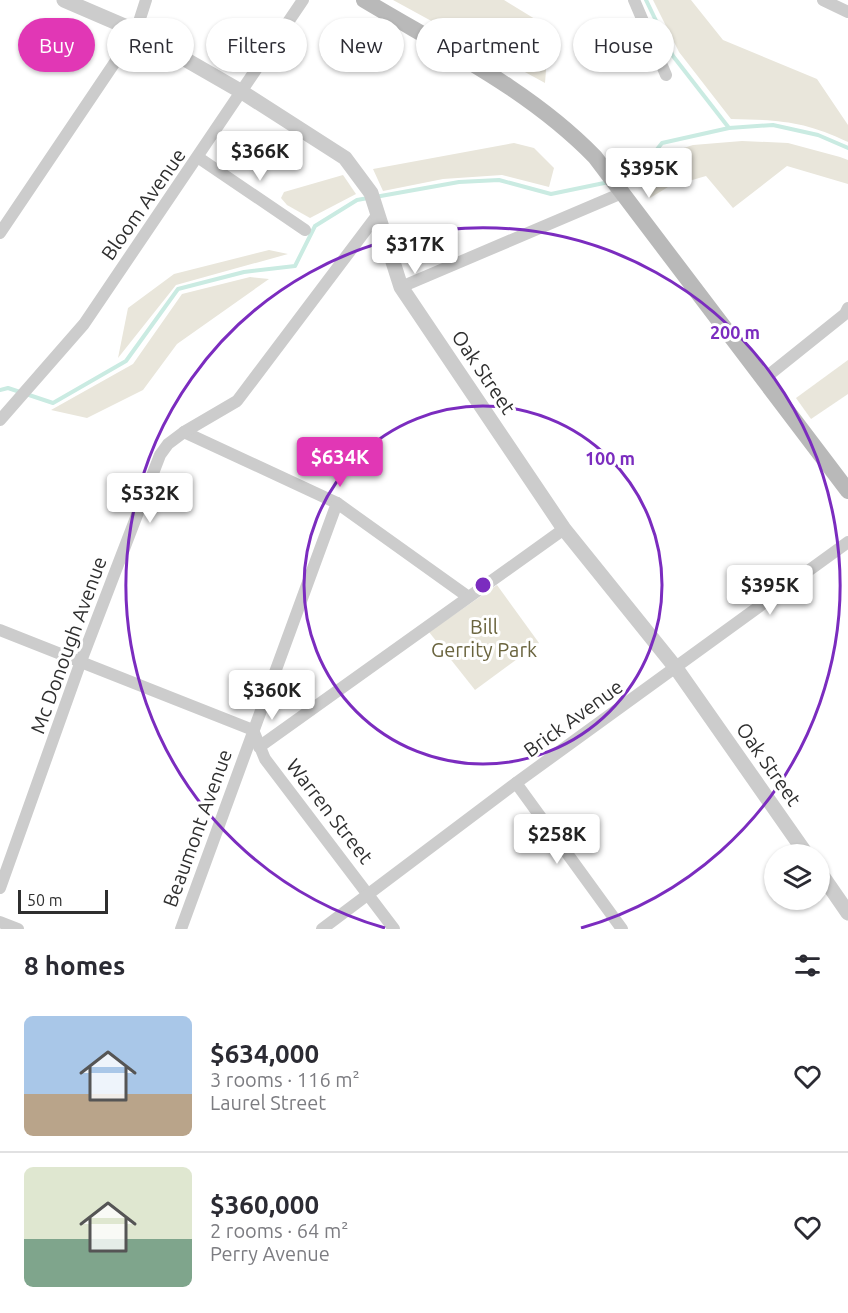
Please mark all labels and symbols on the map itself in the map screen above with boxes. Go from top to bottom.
pin: $366K [218,131,302,182]
street label: Bloom Avenue [96,144,190,264]
pin: $395K [607,148,691,199]
pin: $317K [373,224,457,275]
text: 200 m [710,322,760,342]
street label: Oak Street [448,326,521,418]
pin: $634K [298,437,382,488]
text: 100 m [585,448,635,468]
pin: $532K [108,473,192,524]
street label: Mc Donough Avenue [25,553,111,737]
pin: $395K [728,565,812,616]
centre of rings [473,575,493,595]
park label: Bill Gerrity Park [431,615,537,661]
pin: $360K [230,670,314,721]
street label: Brick Avenue [519,674,627,762]
street label: Oak Street [732,718,806,810]
street label: Beaumont Avenue [158,746,236,910]
street label: Warren Street [282,754,378,868]
pin: $258K [515,814,599,865]
scale bar [18,887,108,914]

